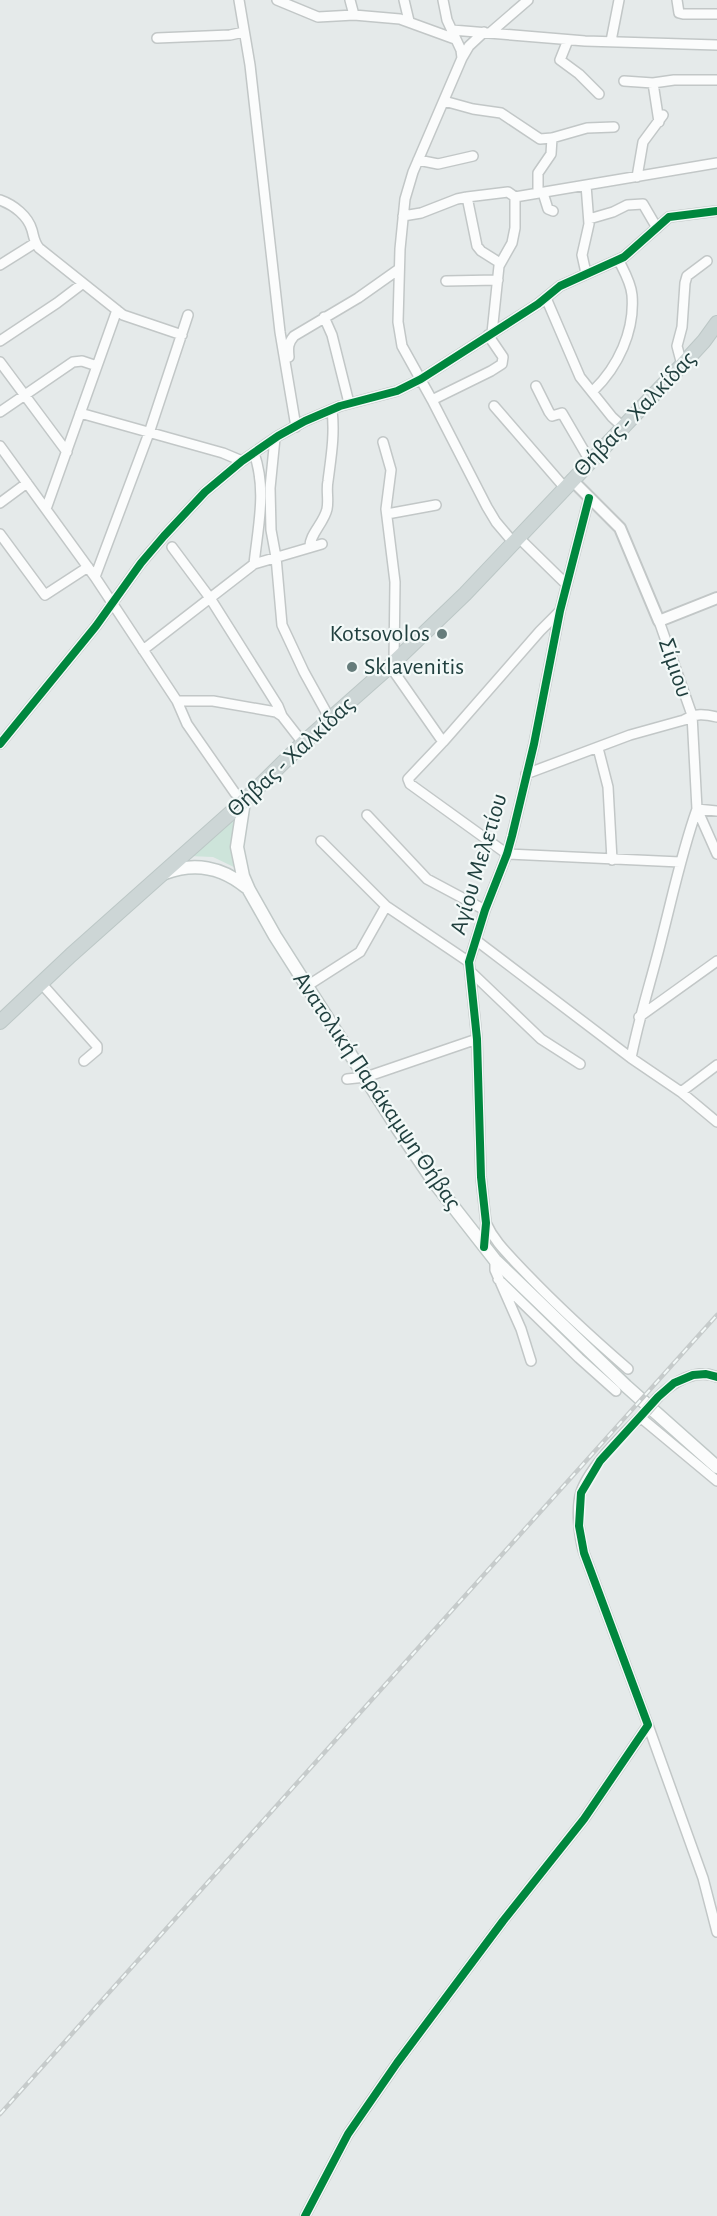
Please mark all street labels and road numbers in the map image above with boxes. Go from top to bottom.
street label: Θήβας - Χαλκίδας [569,347,701,481]
street label: Σίμιου [654,635,696,701]
street label: Θήβας - Χαλκίδας [223,692,359,822]
street label: Αγίου Μελετίου [446,791,512,937]
street label: Ανατολική Παράκαμψη Θήβας [288,968,466,1214]

